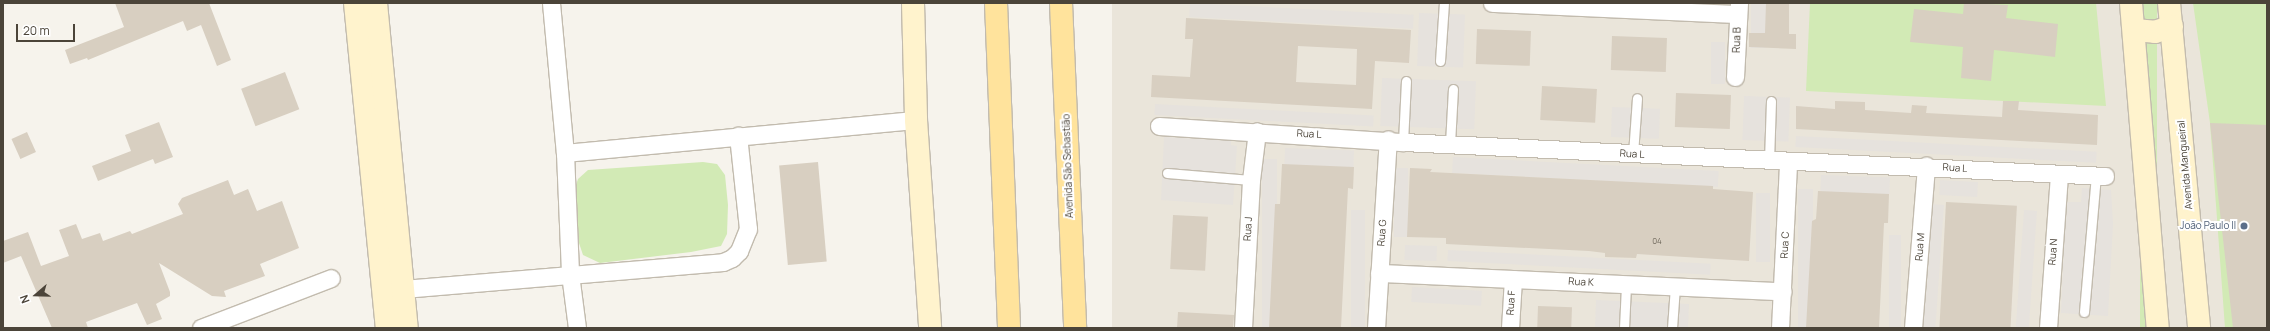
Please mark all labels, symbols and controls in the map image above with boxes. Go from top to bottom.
scale bar [18,16,77,42]
text: 20 m [23,22,50,39]
street label: Rua B [1731,27,1743,53]
street label: Avenida São Sebastião [1060,114,1076,218]
street label: Avenida Mangueiral [2175,120,2195,210]
street label: Rua L [1296,127,1322,141]
street label: Rua L [1619,147,1645,161]
street label: Rua L [1942,161,1968,175]
street label: Rua J [1241,216,1255,242]
street label: Rua G [1375,219,1389,247]
place label: João Paulo II [2180,220,2236,232]
marker: João Paulo II [2239,221,2249,231]
street label: Rua C [1778,231,1792,259]
street label: Rua M [1913,233,1927,261]
house number: 04 [1652,236,1662,246]
street label: Rua N [2046,238,2060,266]
north arrow [16,275,56,315]
street label: Rua K [1568,275,1594,289]
street label: Rua F [1504,290,1518,316]
text: N [16,293,33,306]

